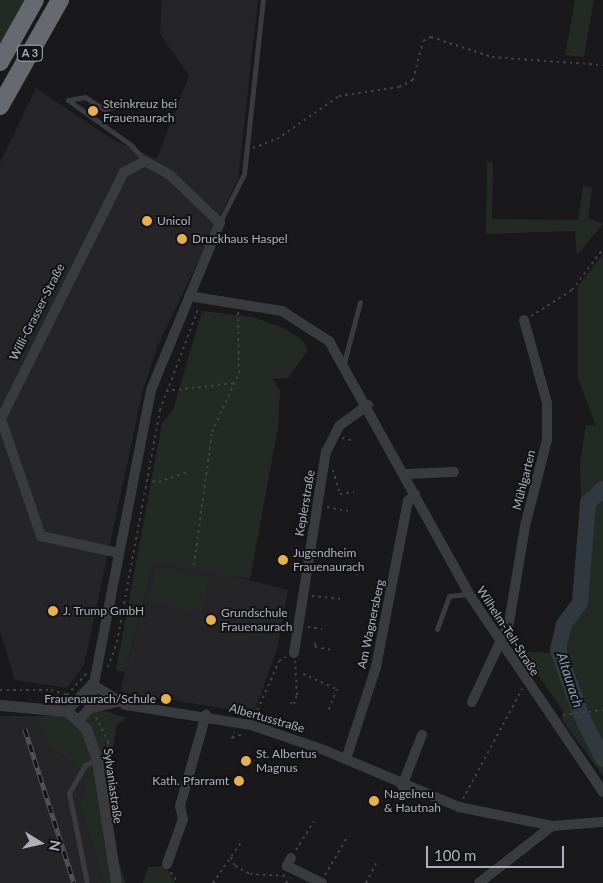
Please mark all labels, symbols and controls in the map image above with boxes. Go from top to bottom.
road number: A 3 [16,44,44,62]
place label: Steinkreuz bei Frauenaurach [103,97,177,125]
marker: Steinkreuz bei Frauenaurach [87,105,99,117]
place label: Unicol [157,214,190,228]
marker: Unicol [141,215,153,227]
place label: Druckhaus Haspel [192,232,288,246]
marker: Druckhaus Haspel [176,233,188,245]
street label: Willi-Grasser-Straße [6,261,68,363]
street label: Mühlgarten [510,449,538,511]
street label: Keplerstraße [292,469,318,537]
place label: Jugendheim Frauenaurach [293,546,365,574]
marker: Jugendheim Frauenaurach [277,554,289,566]
street label: Am Wagnersberg [354,578,388,670]
street label: Wilhelm-Tell-Straße [474,584,542,678]
place label: J. Trump GmbH [63,604,145,618]
marker: J. Trump GmbH [47,605,59,617]
place label: Grundschule Frauenaurach [221,606,293,634]
marker: Grundschule Frauenaurach [205,614,217,626]
water label: Altaurach [553,650,587,710]
place label: Frauenaurach/Schule [44,692,156,706]
marker: Frauenaurach/Schule [160,693,172,705]
street label: Albertusstraße [228,700,306,736]
street label: Sylvaniastraße [101,747,125,825]
place label: St. Albertus Magnus [256,747,317,775]
marker: St. Albertus Magnus [240,755,252,767]
place label: Kath. Pfarramt [152,774,229,788]
marker: Kath. Pfarramt [233,775,245,787]
place label: Nagelneu & Hautnah [384,787,441,815]
marker: Nagelneu & Hautnah [368,795,380,807]
north arrow [15,818,65,868]
scale bar [428,836,566,868]
text: N [46,839,65,852]
text: 100 m [434,846,476,864]

